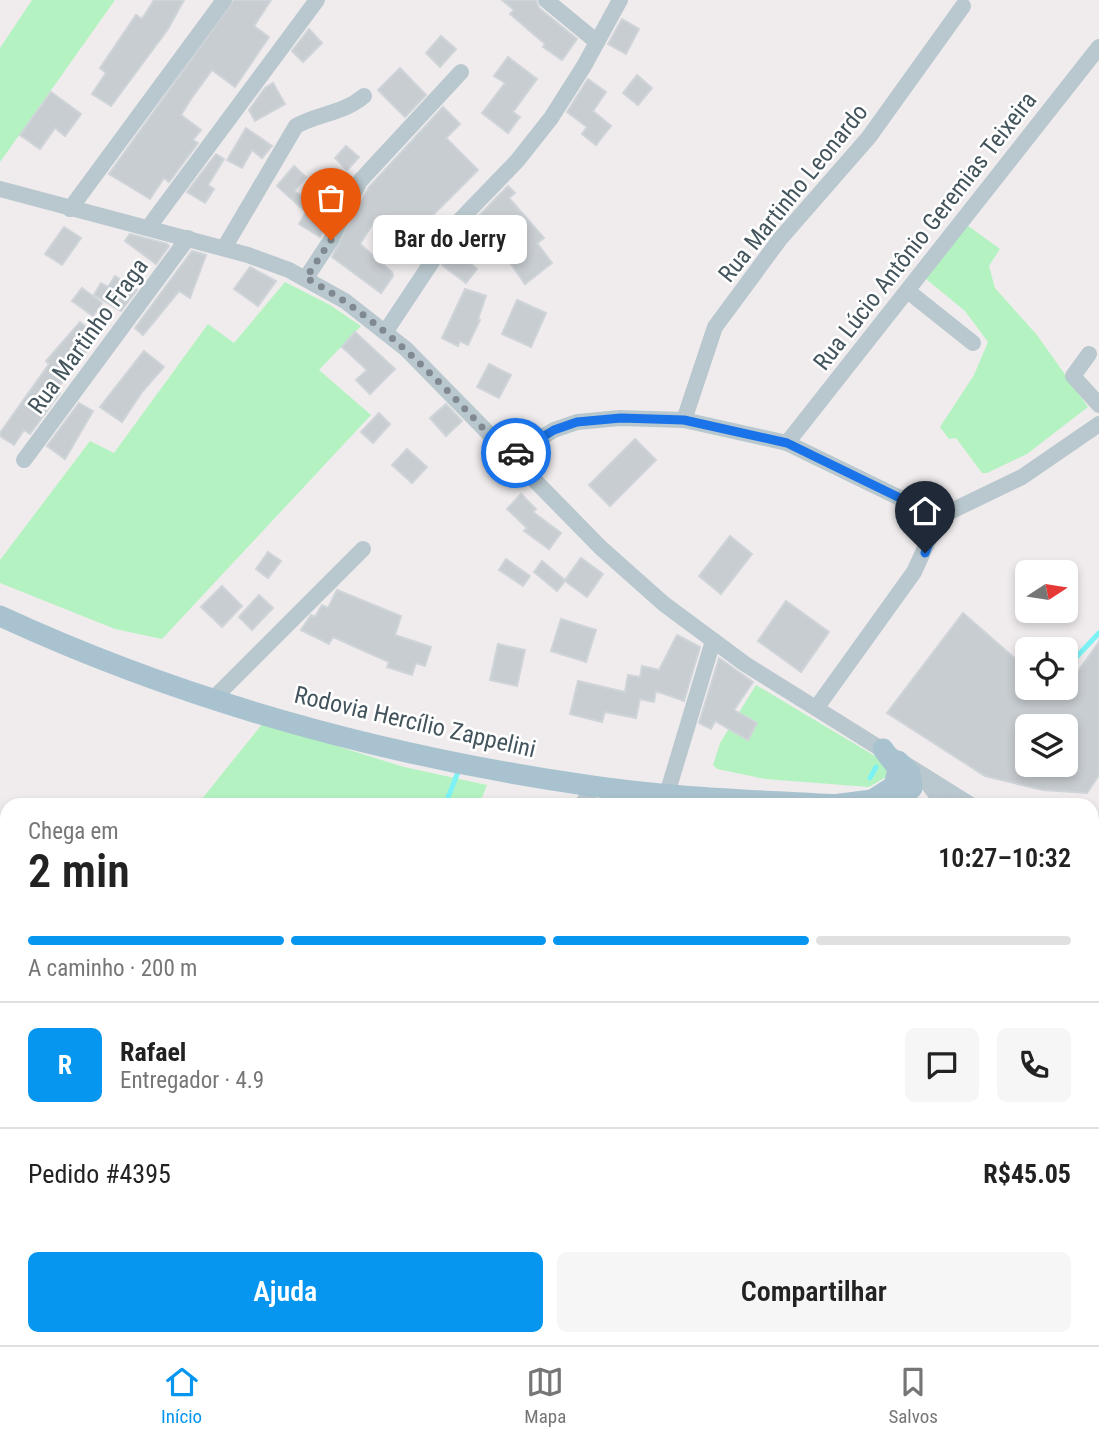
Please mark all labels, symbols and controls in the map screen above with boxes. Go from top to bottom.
street label: Rua Lúcio Antônio Geremias Teixeira [808,86,1042,376]
street label: Rua Martinho Leonardo [713,98,873,288]
pin [301,168,361,240]
icon: bag [312,179,350,217]
callout: Bar do Jerry [373,216,527,264]
text: Bar do Jerry [394,226,506,253]
street label: Rua Martinho Fraga [22,253,154,419]
courier [481,418,551,488]
icon: car [497,434,535,472]
pin [895,481,955,553]
icon: home [906,492,944,530]
north arrow [1015,560,1078,623]
map controls [1015,560,1078,777]
button: locate [1015,637,1078,700]
street label: Rodovia Hercílio Zappelini [292,681,538,763]
button: layers [1015,714,1078,777]
text: Chega em [28,818,119,845]
text: 10:27–10:32 [938,843,1071,873]
text: 2 min [28,844,130,898]
text: A caminho · 200 m [28,955,197,982]
button: chat [905,1028,979,1102]
button: phone [997,1028,1071,1102]
text: Rafael [120,1037,186,1067]
text: R [58,1050,72,1080]
text: Entregador · 4.9 [120,1067,264,1094]
text: Pedido #4395 [28,1159,171,1189]
text: R$45.05 [983,1159,1071,1189]
button: Ajuda [28,1252,543,1332]
button: Compartilhar [557,1252,1071,1332]
tab: Início [161,1363,202,1428]
tab: Mapa [524,1363,566,1428]
tab: Salvos [888,1363,938,1428]

